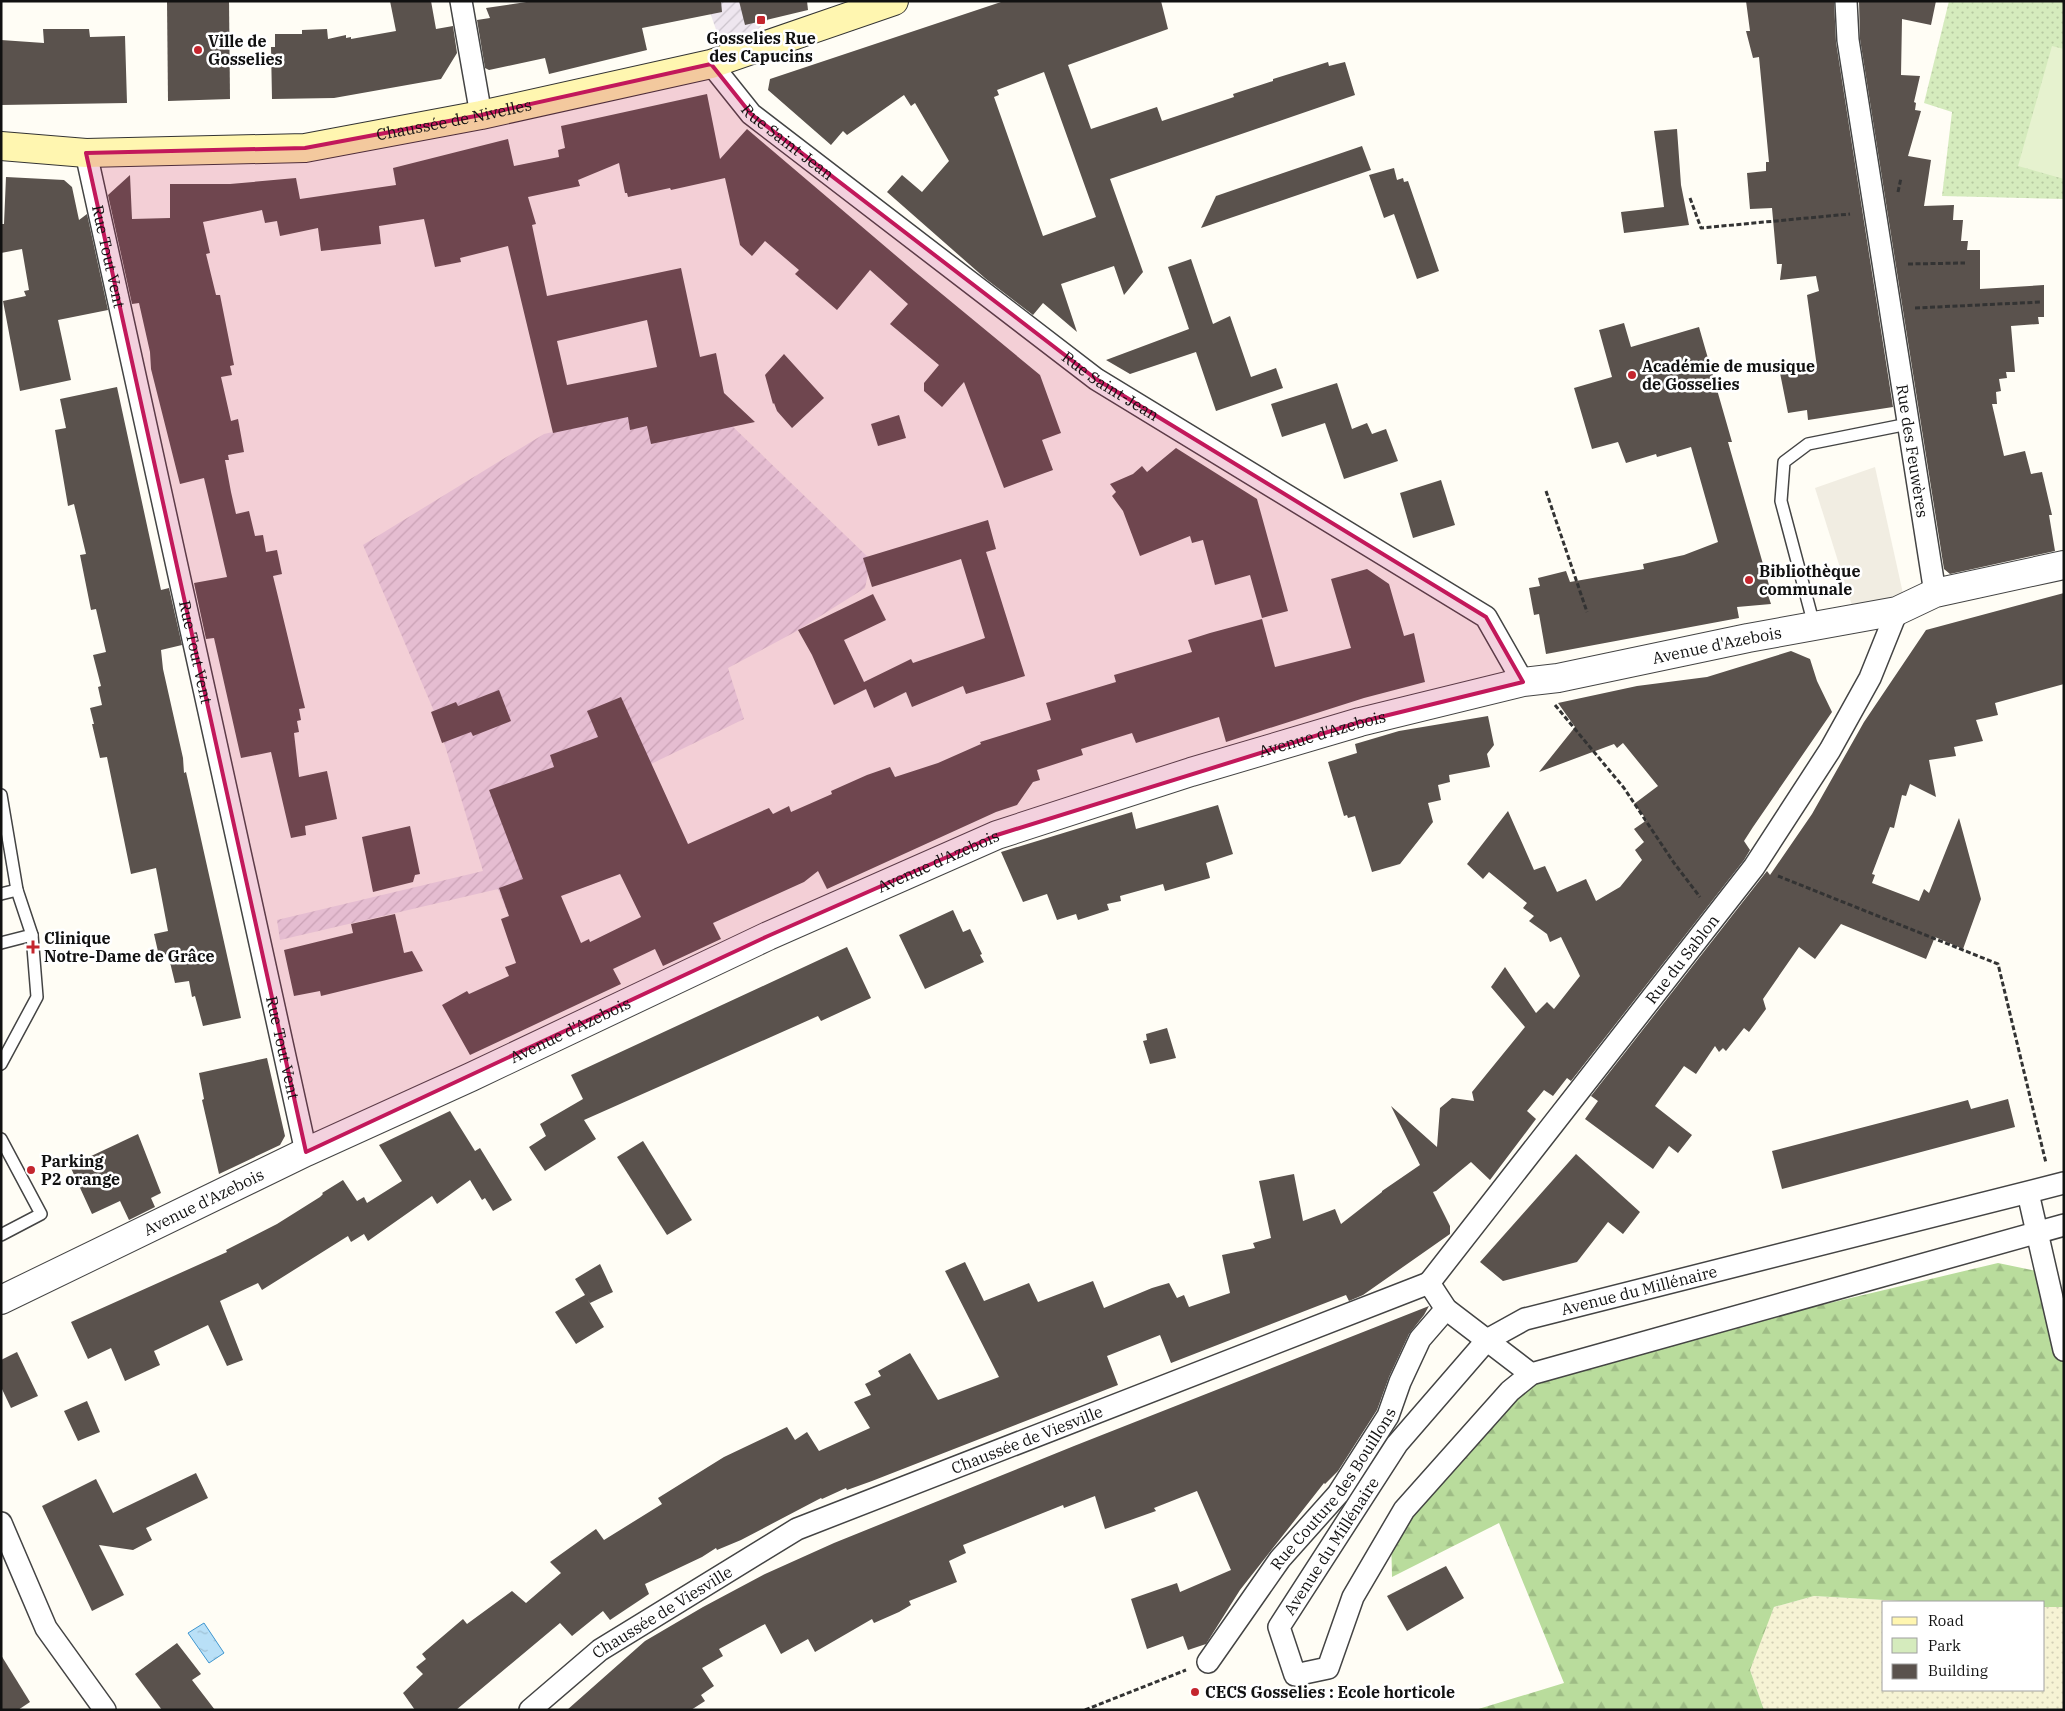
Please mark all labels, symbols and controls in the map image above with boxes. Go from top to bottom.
marker: Gosselies Rue des Capucins [755,14,767,26]
place label: Gosselies Rue des Capucins [706,28,816,66]
place label: Ville de Gosselies [208,31,283,69]
marker: Ville de Gosselies [192,44,204,56]
street label: Chaussée de Nivelles [375,94,533,144]
street label: Rue Saint-Jean [737,100,838,184]
street label: Rue Tout Vent [88,203,130,310]
street label: Rue Saint-Jean [1058,347,1163,425]
place label: Académie de musique de Gosselies [1642,356,1815,394]
marker: Académie de musique de Gosselies [1626,369,1638,381]
street label: Rue des Feuwères [1892,383,1933,519]
place label: Bibliothèque communale [1759,561,1861,599]
marker: Bibliothèque communale [1743,574,1755,586]
street label: Rue Tout Vent [175,599,217,706]
street label: Avenue d'Azebois [1651,622,1783,668]
street label: Avenue d'Azebois [1256,706,1388,761]
street label: Avenue d'Azebois [874,825,1002,897]
street label: Rue du Sablon [1641,910,1723,1008]
place label: Clinique Notre-Dame de Grâce [44,928,215,966]
marker: Clinique Notre-Dame de Grâce [26,940,40,954]
street label: Avenue d'Azebois [506,993,634,1067]
street label: Rue Tout Vent [262,994,304,1101]
place label: Parking P2 orange [41,1151,120,1189]
marker: Parking P2 orange [25,1164,37,1176]
street label: Avenue d'Azebois [140,1164,267,1239]
street label: Avenue du Millénaire [1559,1261,1719,1319]
street label: Chaussée de Viesville [948,1401,1105,1478]
street label: Rue Couture des Bouillons [1266,1405,1400,1574]
street label: Avenue du Millénaire [1279,1473,1383,1619]
street label: Chaussée de Viesville [588,1561,736,1663]
legend [1882,1601,2045,1691]
text: Road [1928,1611,1964,1630]
text: Park [1928,1636,1961,1655]
text: Building [1928,1661,1988,1680]
place label: CECS Gosselies : Ecole horticole [1205,1682,1455,1702]
marker: CECS Gosselies : Ecole horticole [1189,1686,1201,1698]

